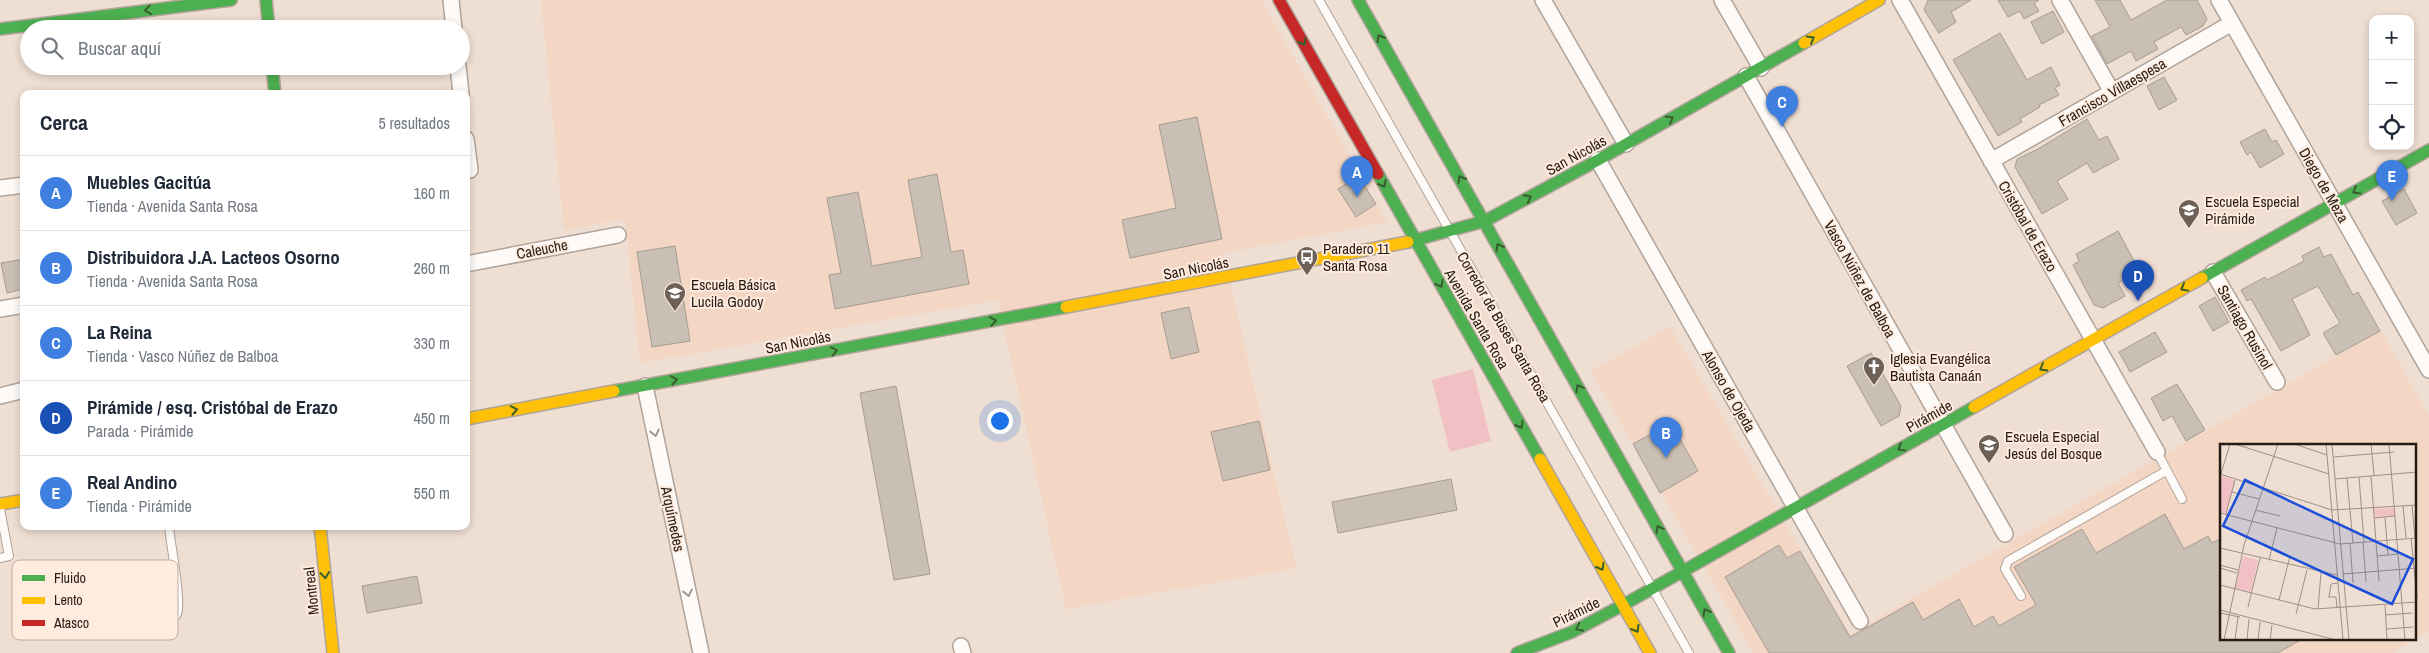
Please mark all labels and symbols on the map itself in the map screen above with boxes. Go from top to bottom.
one-way arrow [143,4,151,15]
one-way arrow [1376,34,1386,43]
one-way arrow [1806,35,1815,45]
one-way arrow [1297,37,1307,46]
street label: Francisco Villaespesa [2054,53,2170,131]
pin: C [1766,86,1798,127]
one-way arrow [1664,116,1673,126]
street label: San Nicolás [1542,130,1610,180]
street label: Diego de Meza [2294,144,2354,227]
pin: A [1341,156,1373,197]
pin: E [2376,160,2408,201]
one-way arrow [1457,175,1467,184]
street label: Cristóbal de Erazo [1993,177,2063,275]
one-way arrow [1377,178,1387,187]
one-way arrow [2353,185,2362,195]
place label: Escuela Especial Pirámide [2205,191,2299,229]
one-way arrow [1522,194,1531,204]
school or university icon: Escuela Especial Pirámide [2177,198,2201,229]
street label: Vasco Núñez de Balboa [1819,217,1901,342]
street label: Caleuche [514,234,570,264]
place label: Paradero 11 Santa Rosa [1323,238,1390,276]
one-way arrow [1495,243,1505,252]
bus stop icon: Paradero 11 Santa Rosa [1295,245,1319,276]
street label: Corredor de Buses Santa Rosa [1452,248,1556,406]
street label: San Nicolás [1161,251,1231,285]
pin: D [2122,260,2154,301]
street label: Avenida Santa Rosa [1439,264,1514,373]
place label: Escuela Básica Lucila Godoy [691,274,776,312]
one-way arrow [1434,278,1444,287]
school or university icon: Escuela Básica Lucila Godoy [663,281,687,312]
street label: Santiago Rusinol [2212,281,2278,373]
one-way arrow [2181,282,2190,292]
one-way arrow [989,316,998,326]
street label: San Nicolás [763,325,833,359]
one-way arrow [829,346,838,356]
street label: Alonso de Ojeda [1697,346,1761,436]
place label: Iglesia Evangélica Bautista Canaán [1890,348,1991,386]
church icon: Iglesia Evangélica Bautista Canaán [1862,355,1886,386]
one-way arrow [2039,362,2048,372]
one-way arrow [669,376,678,386]
one-way arrow [1575,384,1585,393]
street label: Pirámide [1902,395,1956,437]
one-way arrow [510,406,519,416]
your location [987,408,1013,434]
pin: B [1650,417,1682,458]
one-way arrow [1514,420,1524,429]
place label: Escuela Especial Jesús del Bosque [2005,426,2102,464]
one-way arrow [649,429,660,438]
school or university icon: Escuela Especial Jesús del Bosque [1977,433,2001,464]
one-way arrow [1898,442,1907,452]
inset map [2220,444,2416,640]
street label: Arquímedes [656,483,690,554]
one-way arrow [1655,526,1665,535]
legend [12,560,178,640]
one-way arrow [1594,561,1604,570]
street label: Montreal [298,566,324,616]
text: Fluido [54,569,86,587]
one-way arrow [319,571,330,579]
one-way arrow [682,588,693,597]
text: Lento [54,591,83,609]
street label: Pirámide [1549,592,1603,632]
one-way arrow [1702,609,1712,618]
text: Atasco [53,614,89,632]
one-way arrow [1576,622,1585,632]
one-way arrow [1630,624,1640,633]

